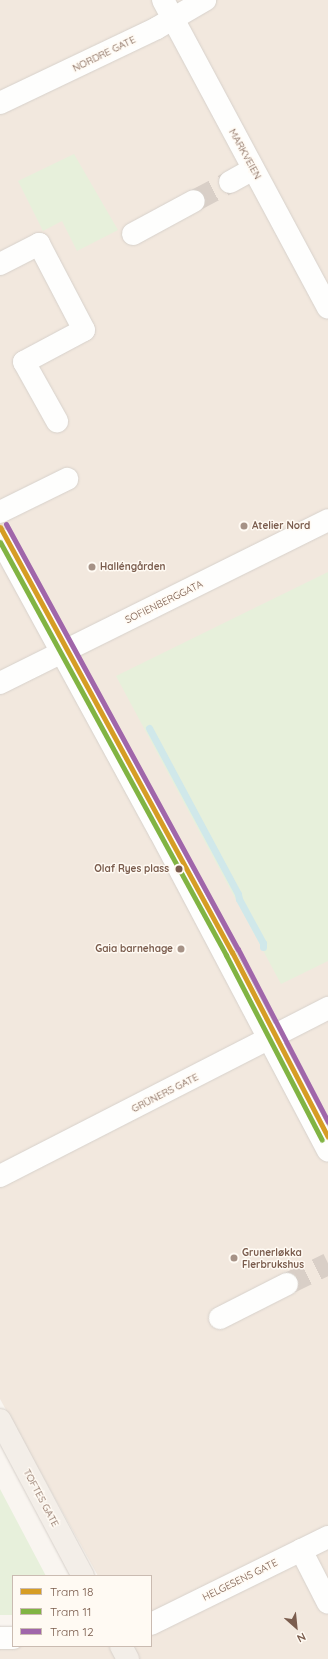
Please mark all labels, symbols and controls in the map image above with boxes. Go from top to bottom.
street label: NORDRE GATE [71,34,137,74]
street label: MARKVEIEN [226,127,264,181]
place label: Atelier Nord [252,520,310,532]
marker: Atelier Nord [239,521,249,531]
place label: Halléngården [100,561,165,573]
marker: Halléngården [87,562,97,572]
street label: SOFIENBERGGATA [123,578,205,626]
marker: Olaf Ryes plass [172,862,186,876]
place label: Olaf Ryes plass [94,863,169,875]
place label: Gaia barnehage [95,943,173,955]
marker: Gaia barnehage [176,944,186,954]
street label: GRÜNERS GATE [130,1071,200,1115]
place label: Grunerløkka Flerbrukshus [242,1246,304,1270]
marker: Grunerløkka Flerbrukshus [229,1253,239,1263]
street label: TOFTES GATE [21,1467,61,1529]
street label: HELGESENS GATE [200,1557,280,1603]
legend [12,1575,152,1647]
text: Tram 18 [50,1584,93,1599]
text: Tram 11 [50,1604,91,1619]
north arrow [276,1607,316,1647]
text: Tram 12 [50,1624,94,1639]
text: N [295,1630,308,1646]

